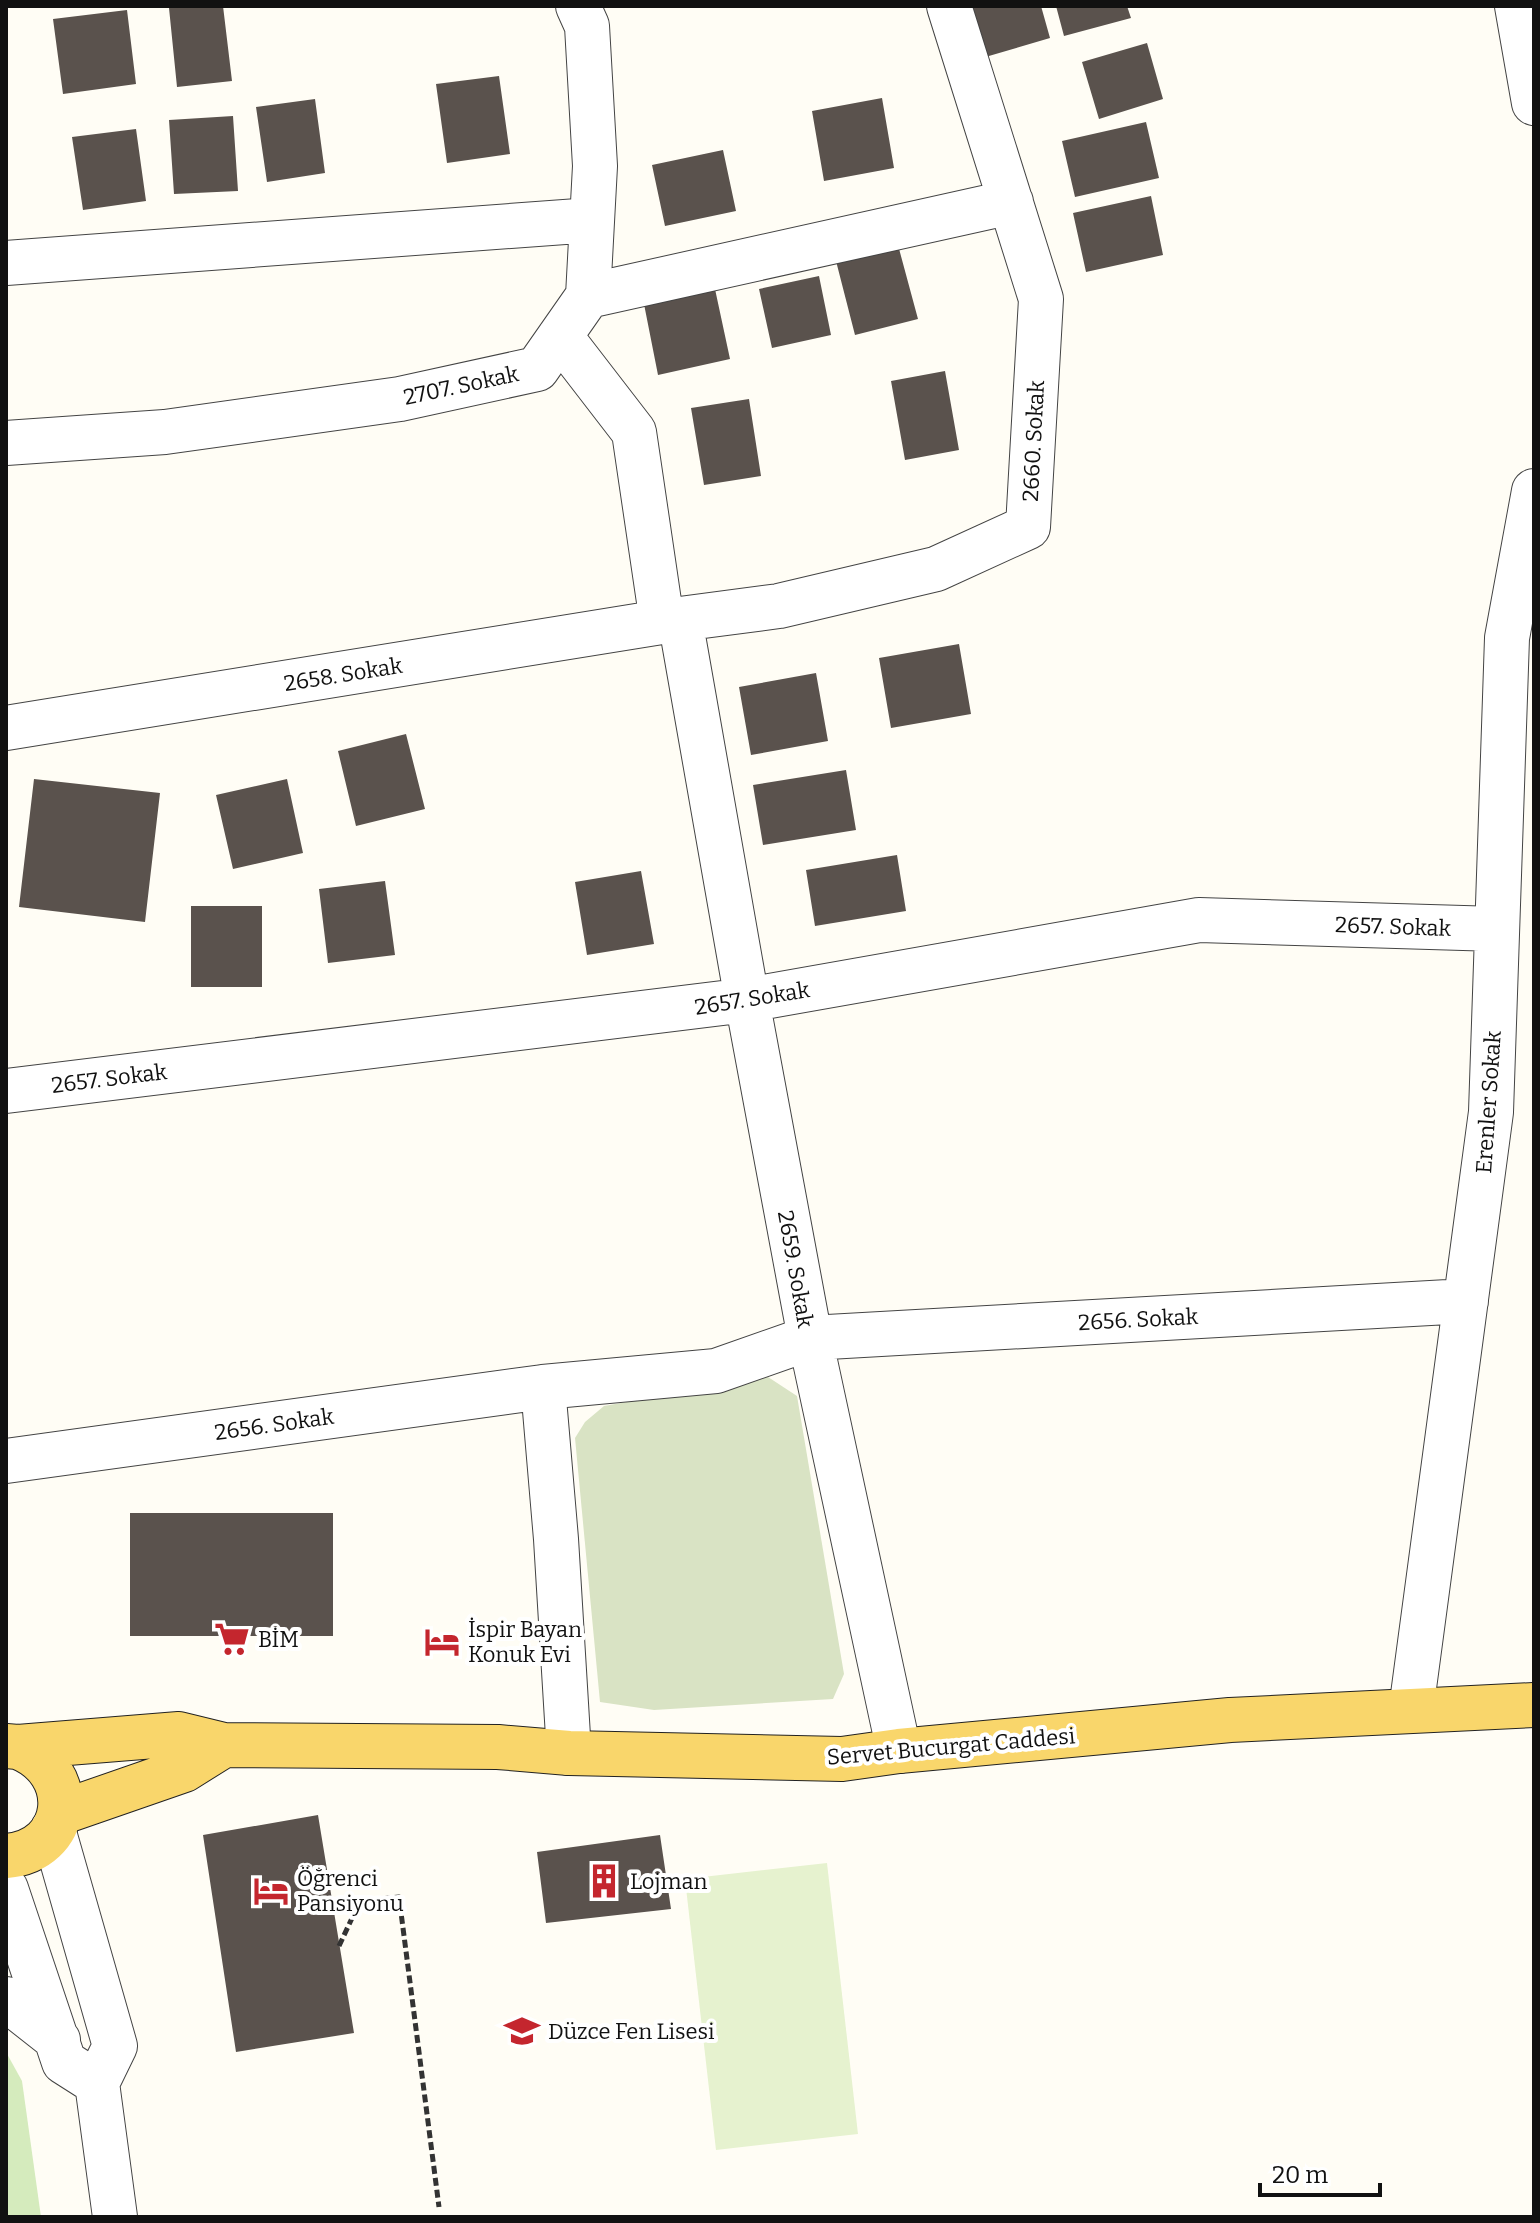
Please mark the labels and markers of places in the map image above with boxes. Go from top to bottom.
place label: İspir Bayan Konuk Evi [468,1616,582,1668]
supermarket icon: BİM [213,1620,251,1658]
hotel icon: İspir Bayan Konuk Evi [423,1623,461,1661]
place label: BİM [258,1626,299,1653]
building icon: Lojman [585,1862,623,1900]
place label: Öğrenci Pansiyonu [297,1865,404,1917]
place label: Lojman [630,1868,707,1895]
hotel icon: Öğrenci Pansiyonu [252,1872,290,1910]
school or university icon: Düzce Fen Lisesi [503,2012,541,2050]
place label: Düzce Fen Lisesi [548,2018,715,2045]

